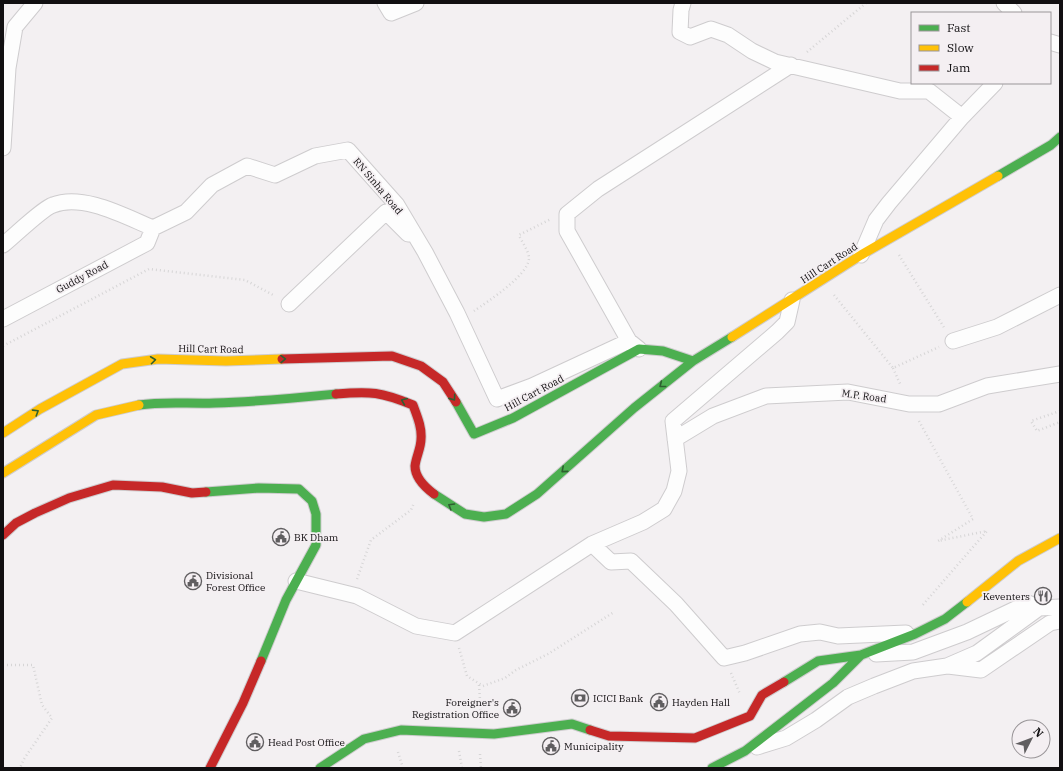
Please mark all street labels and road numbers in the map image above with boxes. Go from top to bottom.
street label: RN Sinha Road [350,155,406,217]
street label: Hill Cart Road [798,240,860,286]
street label: Guddy Road [54,258,110,296]
street label: Hill Cart Road [178,342,244,356]
street label: Hill Cart Road [502,372,566,414]
street label: M.P. Road [841,386,887,406]

